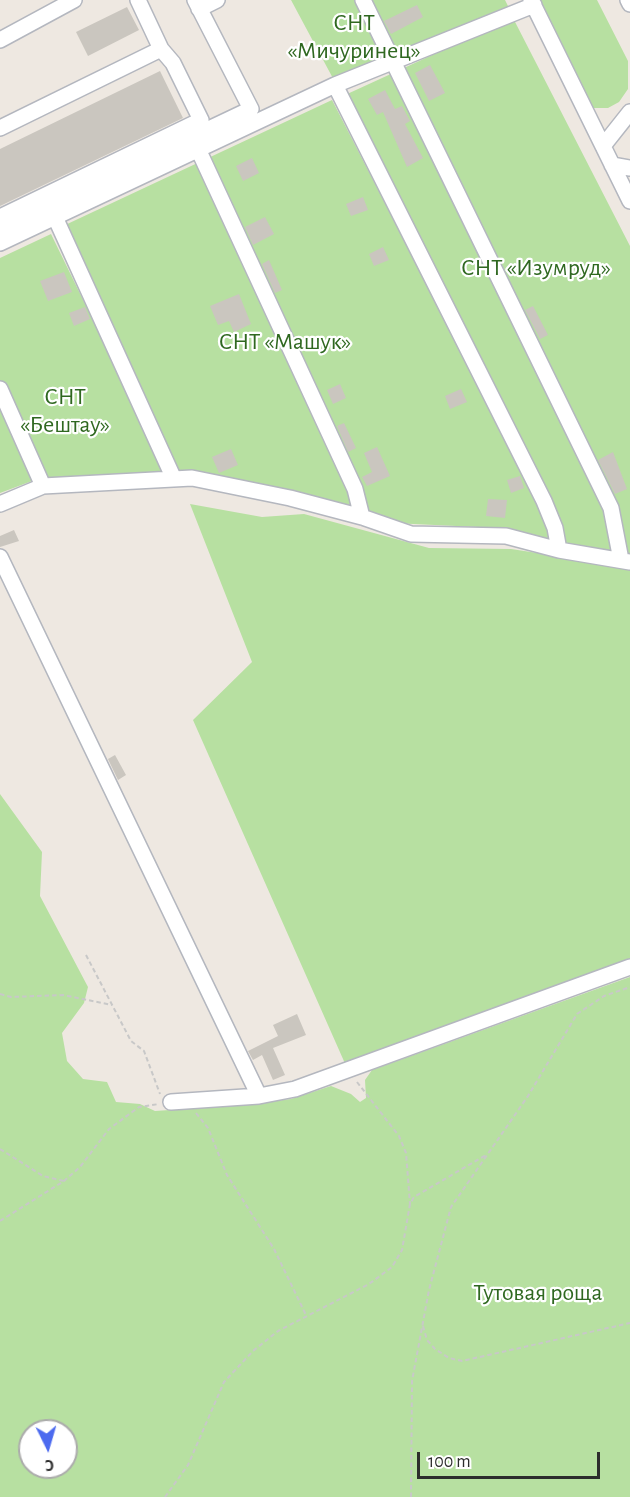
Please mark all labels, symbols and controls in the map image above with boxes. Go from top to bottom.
park label: СНТ «Мичуринец» [287,9,421,65]
park label: СНТ «Изумруд» [461,254,611,282]
park label: СНТ «Машук» [219,328,351,356]
park label: СНТ «Бештау» [20,383,110,439]
park label: Тутовая роща [474,1279,602,1307]
north arrow [18,1419,78,1479]
scale bar [420,1440,603,1478]
text: 100 m [428,1453,471,1471]
text: С [44,1457,55,1473]

